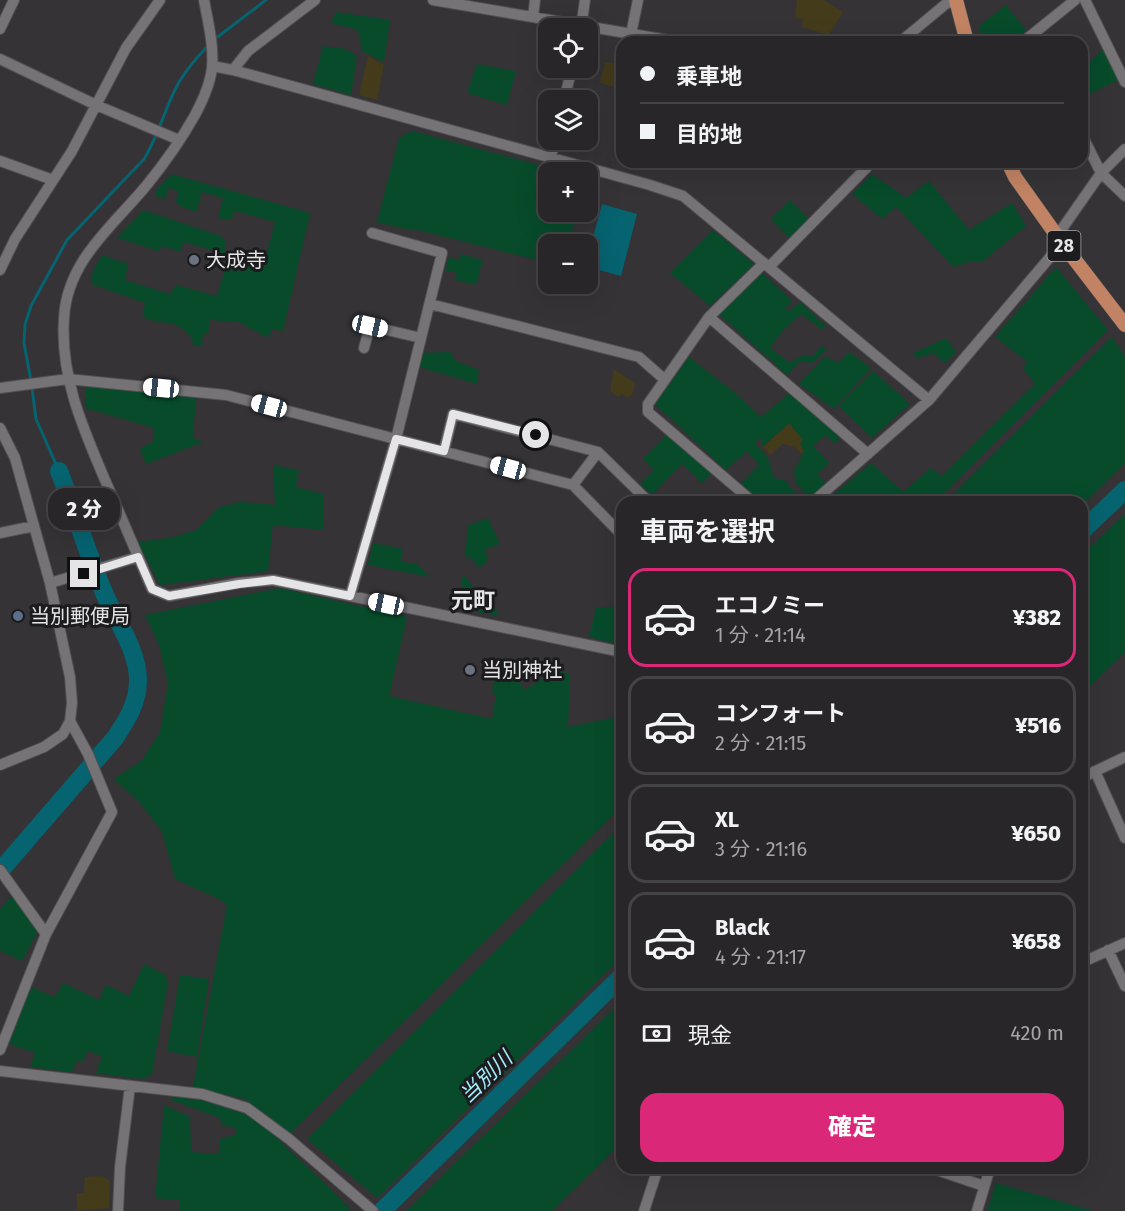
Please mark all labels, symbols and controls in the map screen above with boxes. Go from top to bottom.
map controls [538,18,598,294]
button: locate [538,18,598,78]
text: 乗車地 [676,63,742,90]
button: layers [538,90,598,150]
text: 目的地 [676,121,742,148]
button: + [538,162,598,222]
road number: 28 [1048,231,1080,261]
button: − [538,234,598,294]
place label: 大成寺 [206,248,266,272]
marker: 大成寺 [187,253,201,267]
car [350,313,390,339]
car [142,377,180,399]
car [249,393,289,419]
route start [522,421,549,448]
car [488,455,528,481]
callout: 2 分 [48,487,120,529]
text: 2 分 [66,497,102,521]
text: 車両を選択 [640,516,775,548]
route end [70,560,97,587]
district label: 元町 [451,587,495,614]
car [367,591,405,617]
icon: car [643,591,697,645]
text: エコノミー [715,592,825,619]
place label: 当別郵便局 [30,604,130,628]
text: ¥382 [1013,604,1061,631]
marker: 当別郵便局 [11,609,25,623]
text: 1 分 · 21:14 [715,623,806,647]
place label: 当別神社 [482,658,562,682]
marker: 当別神社 [463,663,477,677]
icon: car [643,699,697,753]
text: コンフォート [715,700,846,727]
text: ¥516 [1015,712,1061,739]
text: 2 分 · 21:15 [715,731,806,755]
text: XL [715,806,739,833]
icon: car [643,807,697,861]
text: ¥650 [1011,820,1061,847]
text: 3 分 · 21:16 [715,837,807,861]
text: Black [715,914,770,941]
icon: car [643,915,697,969]
text: ¥658 [1011,928,1061,955]
text: 4 分 · 21:17 [715,945,806,969]
icon: cash [640,1017,673,1050]
text: 420 m [1010,1021,1064,1045]
text: 現金 [688,1022,732,1049]
water label: 当別川 [454,1044,519,1108]
button: 確定 [640,1093,1064,1162]

